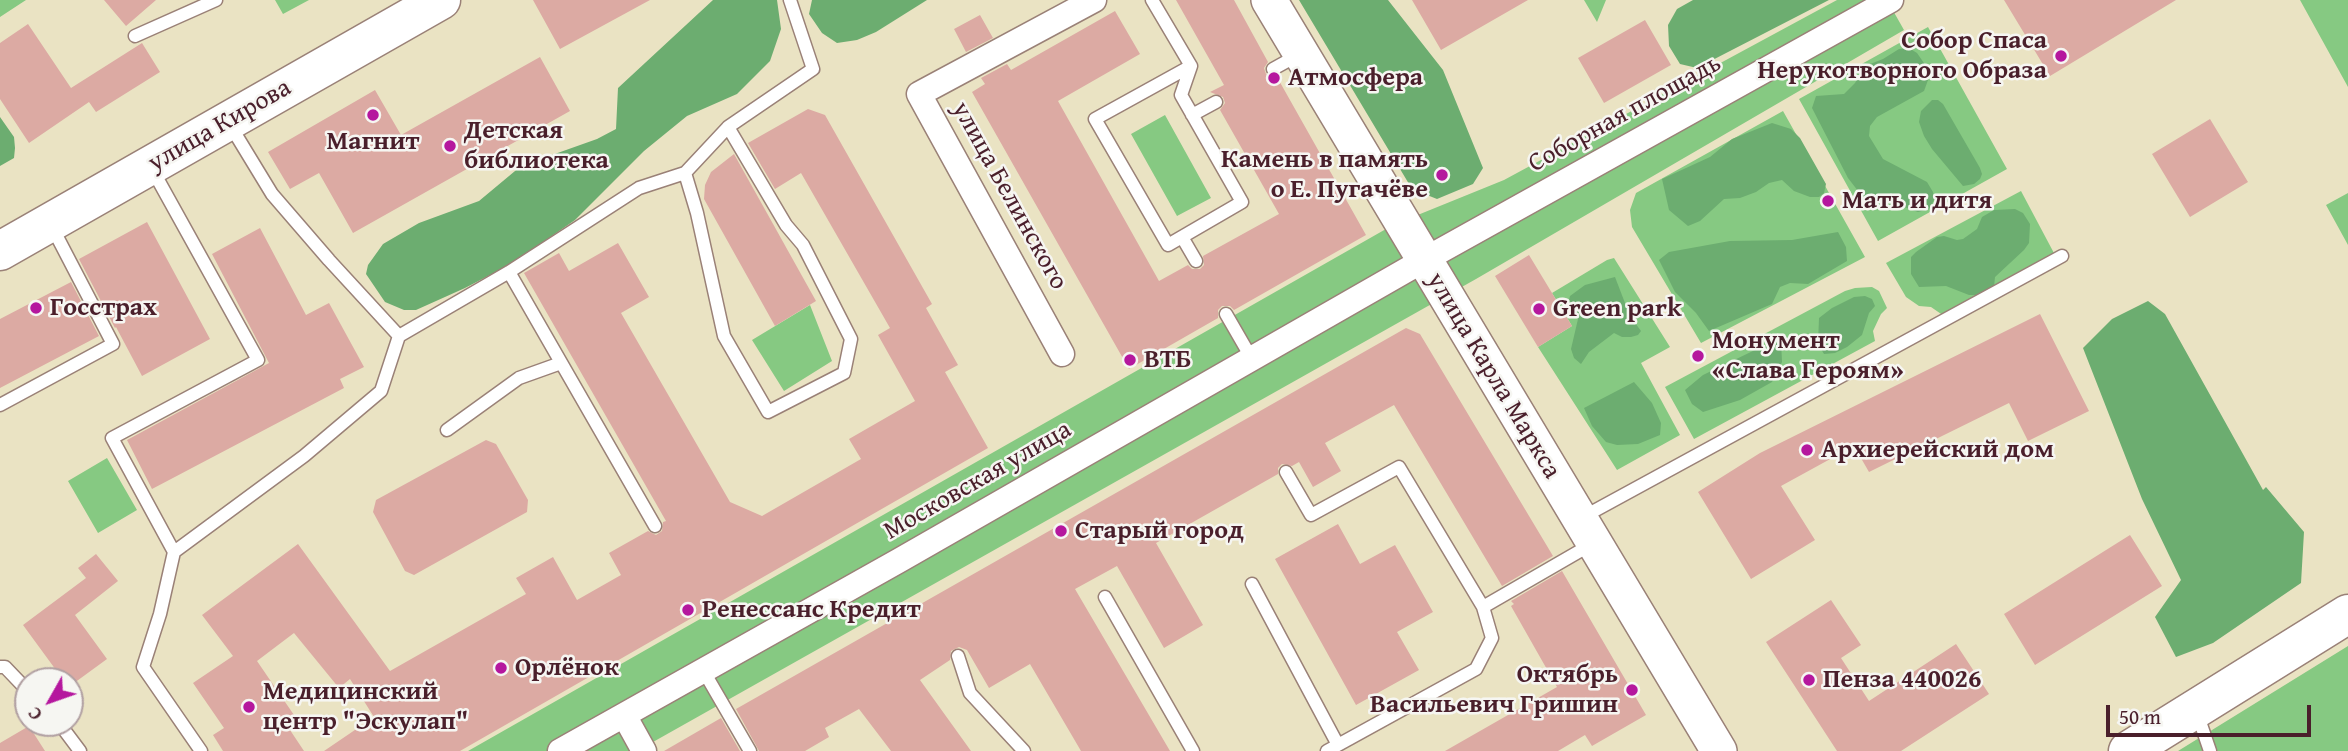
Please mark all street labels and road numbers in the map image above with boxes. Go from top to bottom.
street label: Соборная площадь [1523,48,1727,180]
street label: улица Кирова [143,73,297,179]
street label: улица Белинского [944,96,1074,296]
street label: улица Карла Маркса [1419,267,1567,485]
street label: Московская улица [879,415,1077,547]

